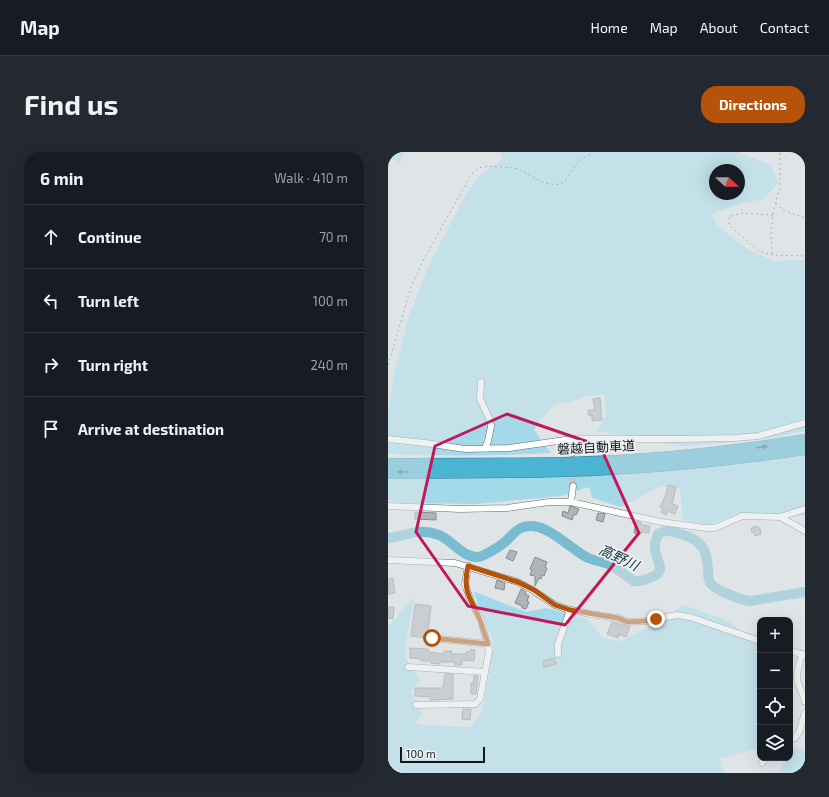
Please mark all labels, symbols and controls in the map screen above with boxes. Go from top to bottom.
text: Map [20,16,60,39]
text: Home [591,19,628,36]
text: Map [650,19,678,36]
text: About [700,19,738,36]
text: Contact [760,19,809,36]
button: Directions [701,86,805,123]
text: Find us [24,87,118,121]
north arrow [709,164,745,200]
text: 6 min [40,168,84,188]
text: Walk · 410 m [274,170,348,186]
icon: ahead [40,226,62,248]
text: Continue [78,228,141,246]
text: 70 m [319,229,348,245]
icon: left [40,290,62,312]
text: Turn left [78,292,139,310]
text: 100 m [313,293,348,309]
icon: right [40,354,62,376]
text: Turn right [78,356,148,374]
text: 240 m [311,357,348,373]
icon: arrive [40,418,62,440]
text: Arrive at destination [78,420,224,438]
street label: 磐越自動車道 [557,437,635,457]
one-way arrow [756,444,768,450]
one-way arrow [396,469,409,475]
water label: 高野川 [596,540,643,574]
route end [647,610,665,628]
map controls [757,617,793,761]
button: + [757,617,793,653]
route start [423,629,441,647]
button: − [757,653,793,689]
button: locate [757,689,793,725]
button: layers [757,725,793,761]
scale bar [400,745,485,764]
text: 100 m [406,747,436,760]

